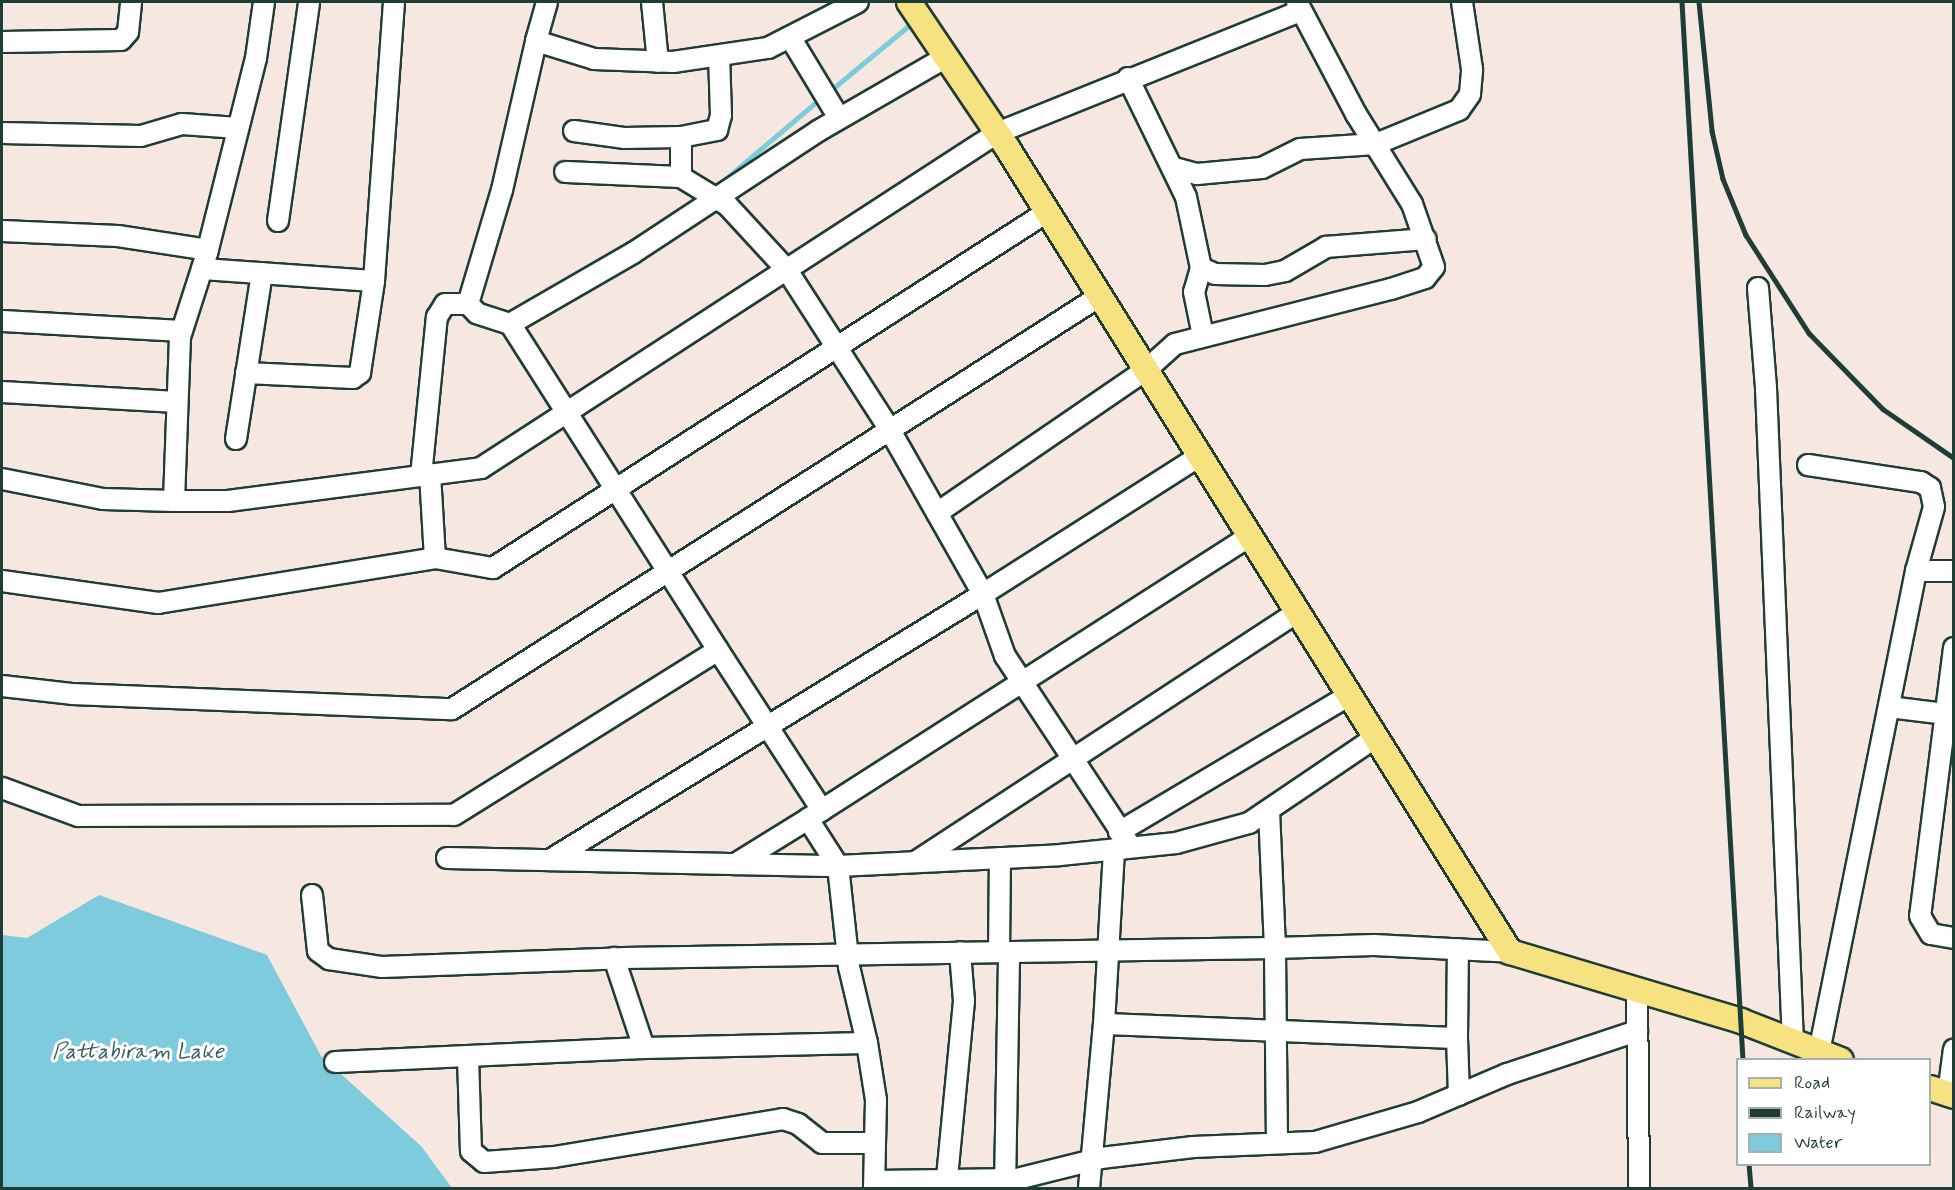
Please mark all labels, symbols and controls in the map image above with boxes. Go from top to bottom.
water label: Pattabiram Lake [52,1040,224,1066]
legend [1736,1058,1931,1166]
text: Road [1794,1071,1830,1095]
text: Railway [1794,1101,1856,1125]
text: Water [1794,1131,1842,1155]

